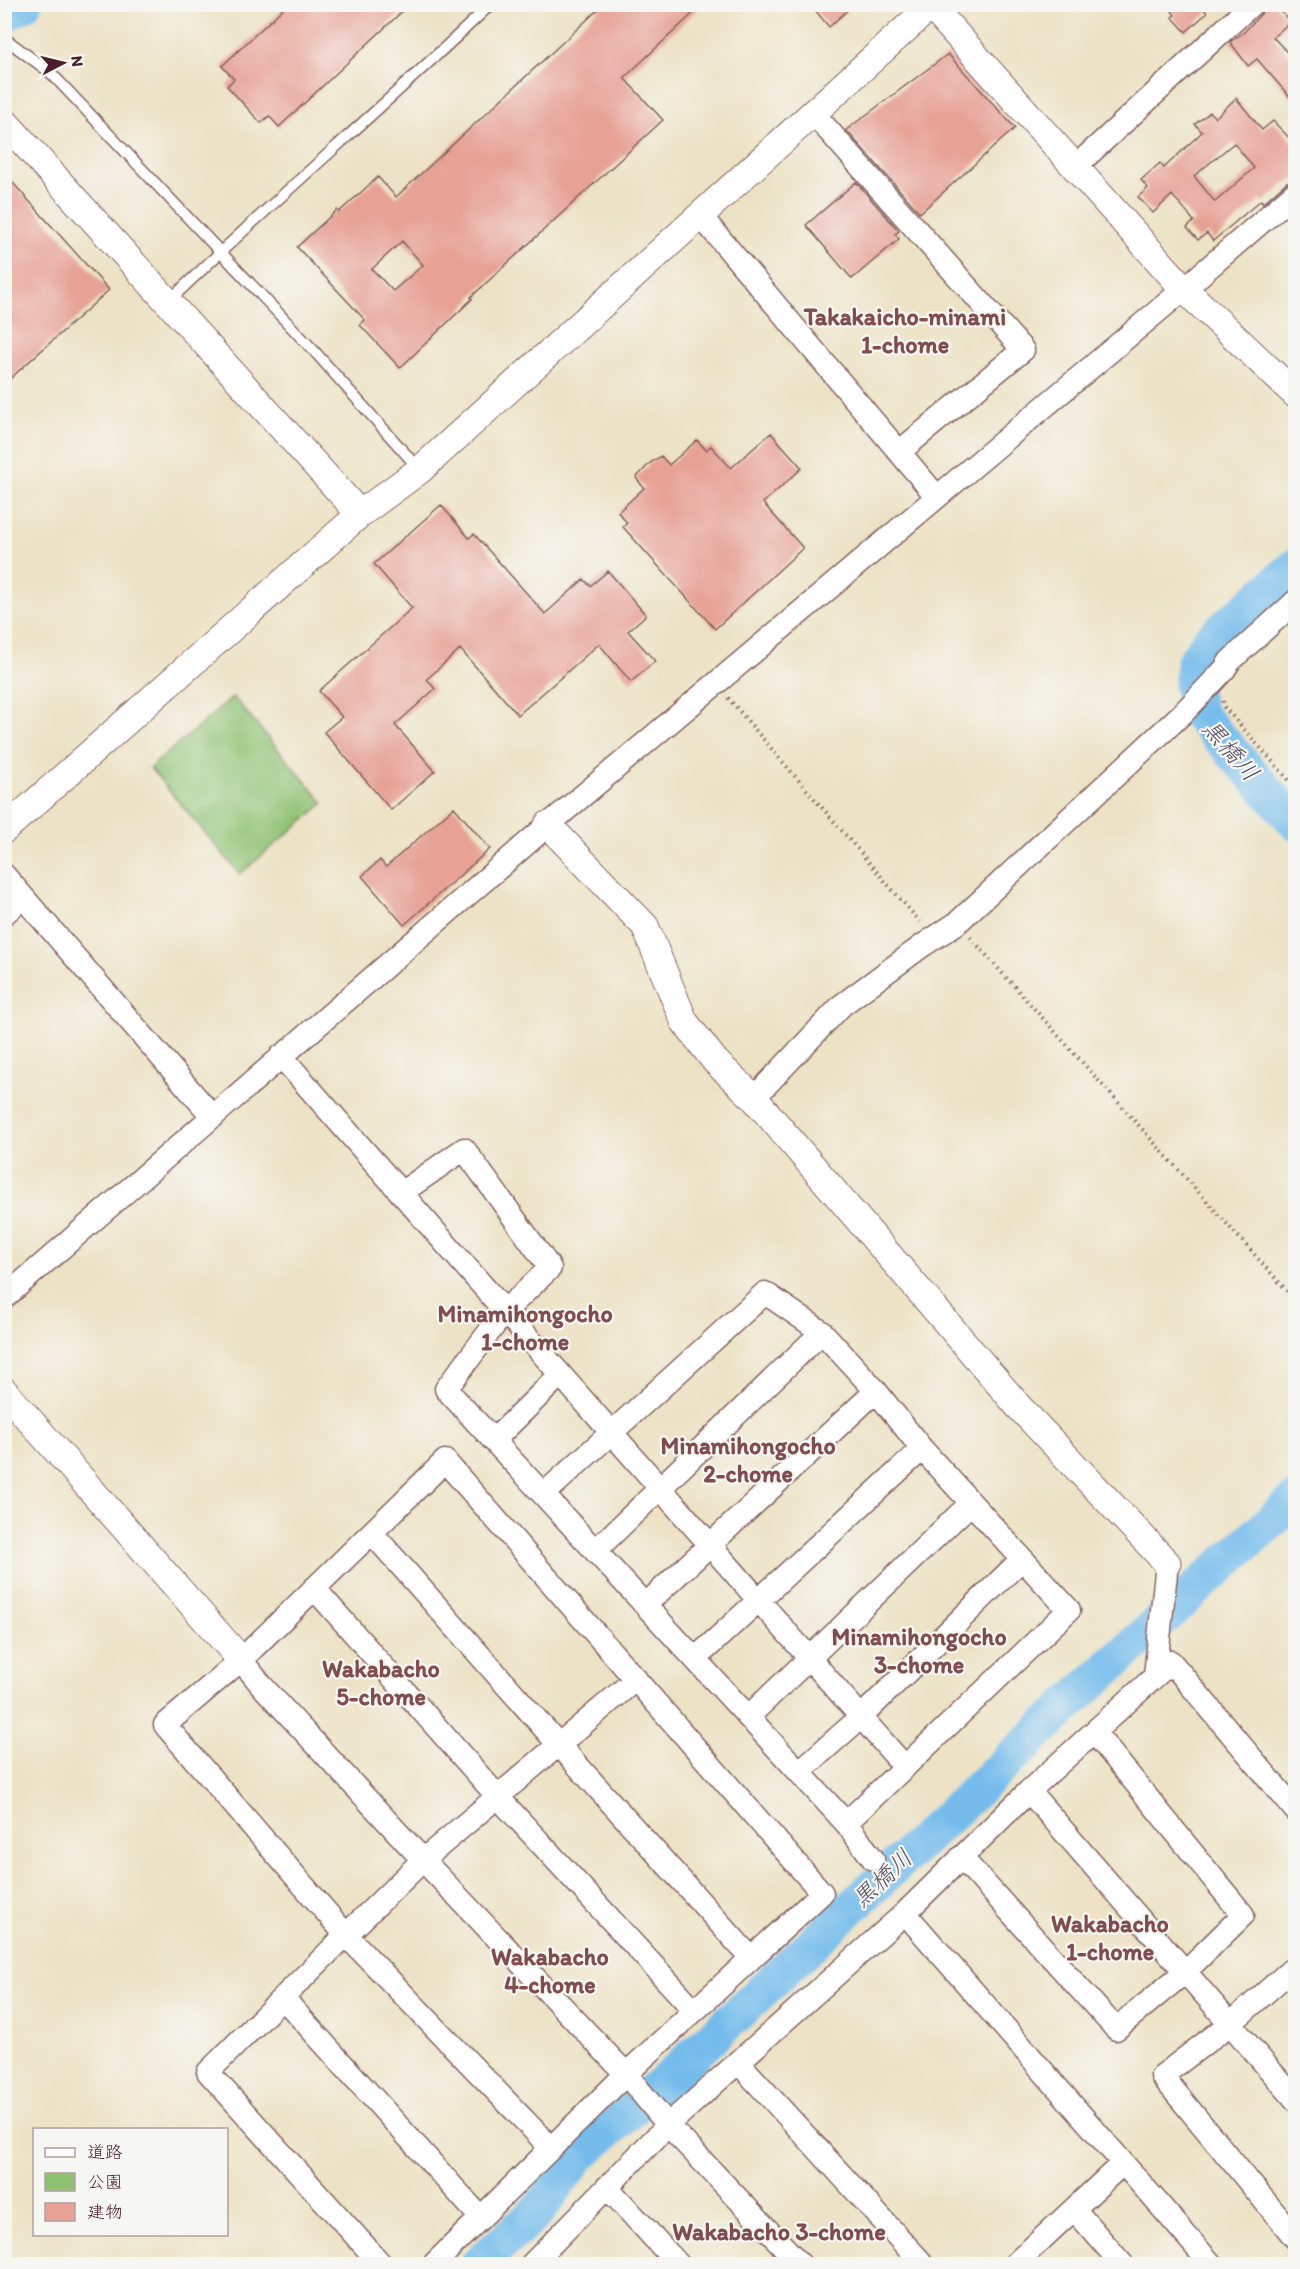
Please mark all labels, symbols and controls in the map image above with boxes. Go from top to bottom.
north arrow [33,33,93,93]
text: N [67,55,87,68]
district label: Takakaicho-minami 1-chome [803,302,1006,359]
water label: 黒橋川 [1196,713,1266,787]
district label: Minamihongocho 1-chome [437,1299,613,1356]
district label: Minamihongocho 2-chome [660,1431,836,1488]
district label: Minamihongocho 3-chome [831,1622,1007,1679]
district label: Wakabacho 5-chome [322,1654,440,1711]
water label: 黒橋川 [846,1843,918,1913]
district label: Wakabacho 1-chome [1051,1909,1169,1966]
district label: Wakabacho 4-chome [491,1942,609,1999]
legend [33,2128,228,2236]
text: 道路 [87,2141,123,2163]
text: 公園 [87,2171,123,2193]
text: 建物 [87,2201,123,2223]
district label: Wakabacho 3-chome [672,2217,886,2246]

